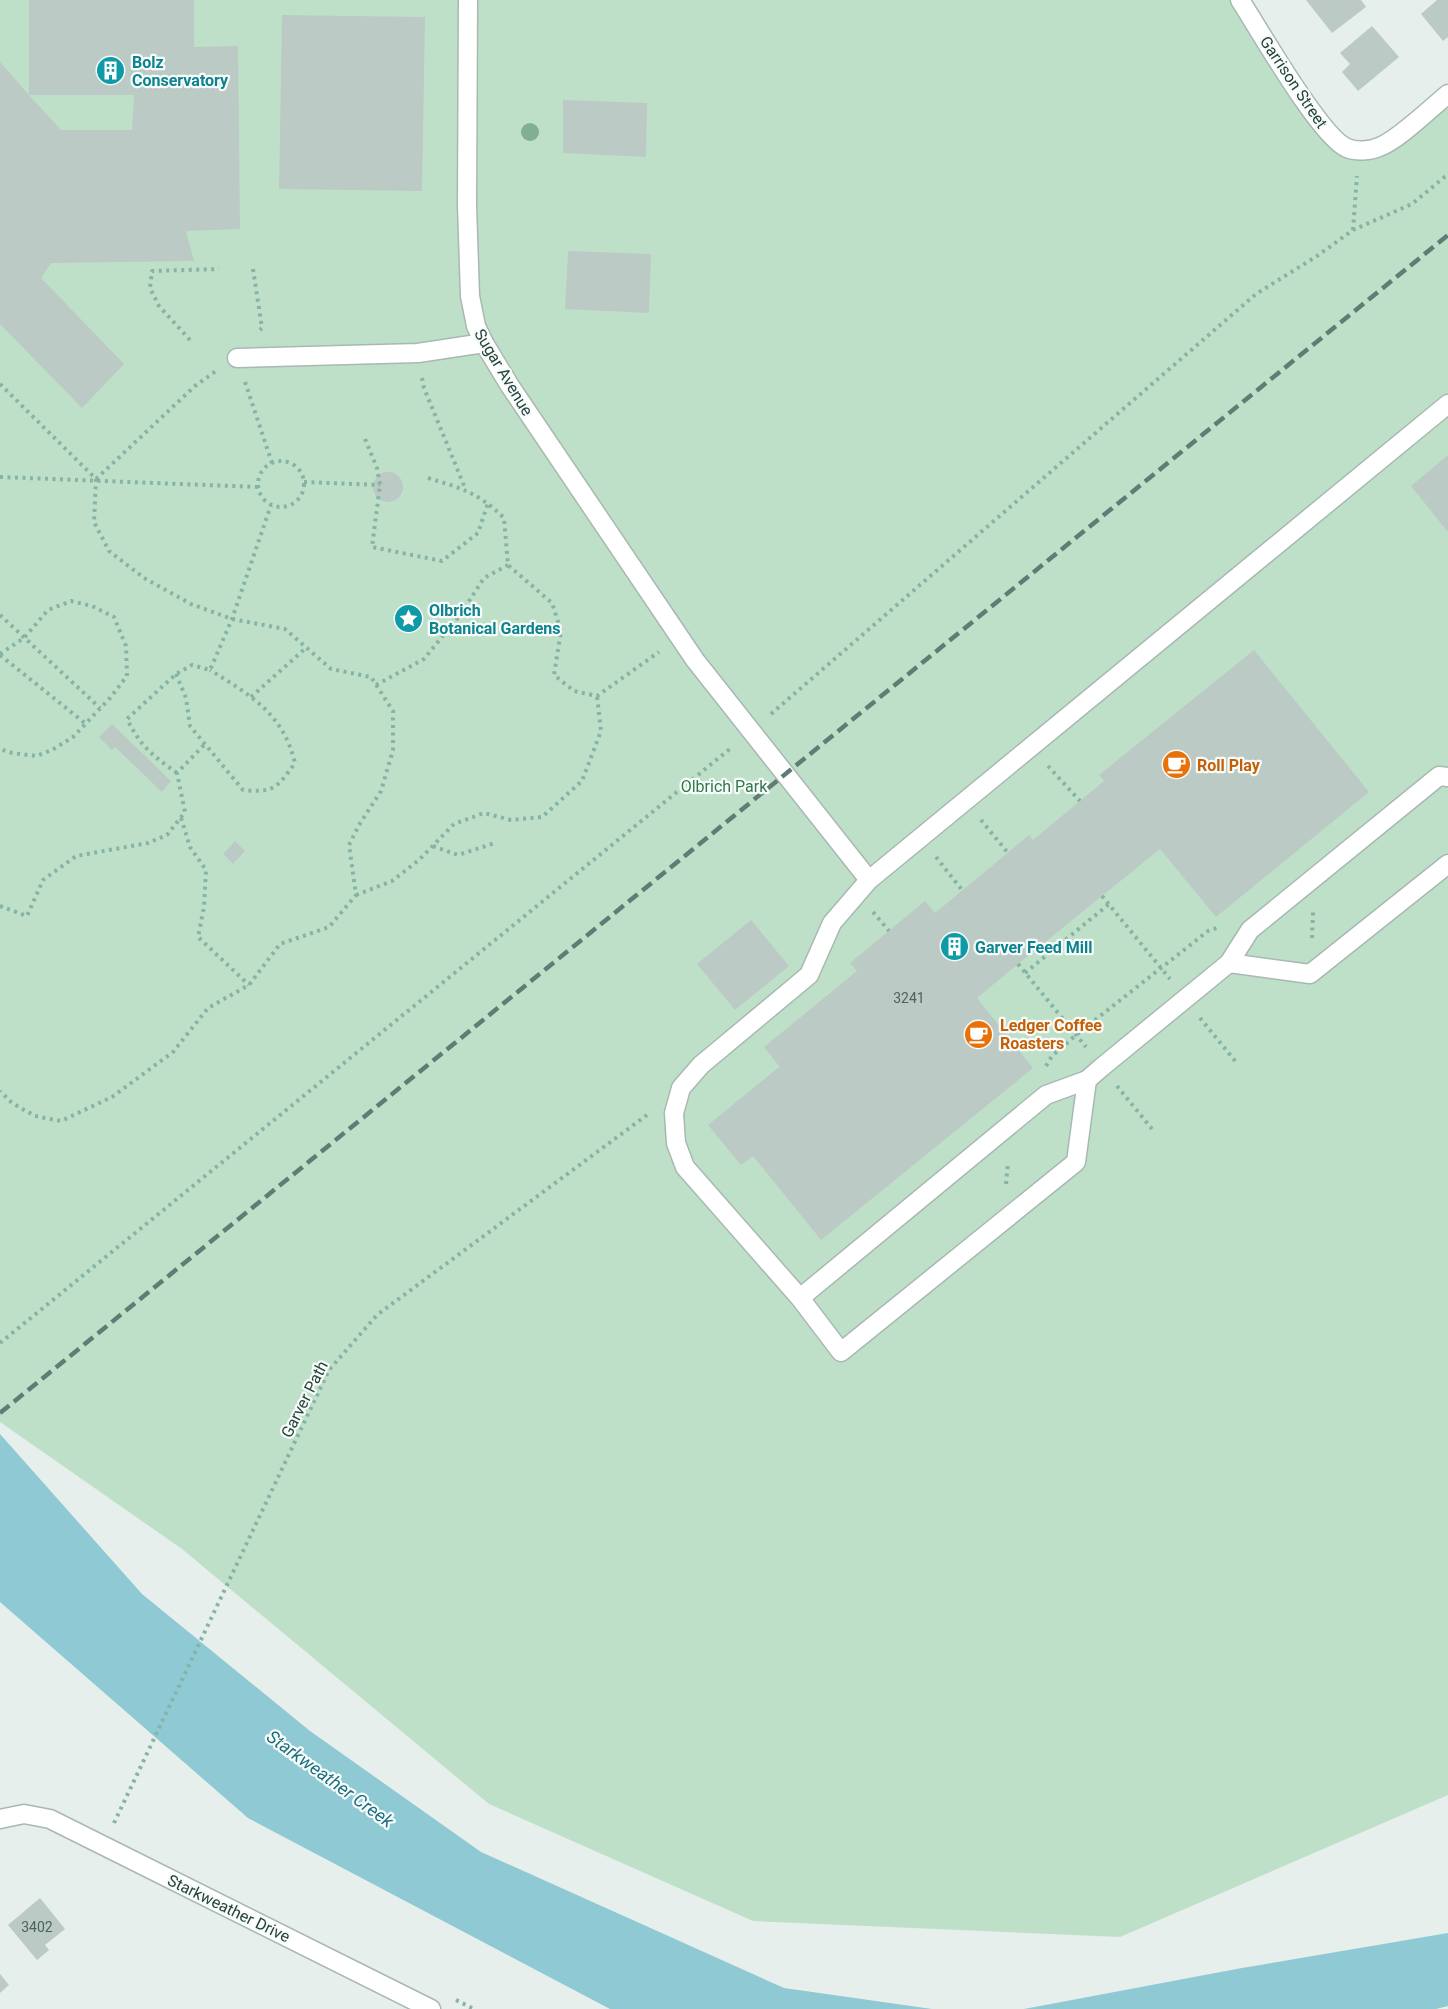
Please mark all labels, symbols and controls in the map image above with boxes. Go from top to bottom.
street label: Garrison Street [1256,33,1331,132]
place label: Bolz Conservatory [132,53,229,90]
building icon: Bolz Conservatory [95,55,127,87]
street label: Sugar Avenue [470,325,537,419]
place label: Olbrich Botanical Gardens [429,601,561,638]
place icon: Olbrich Botanical Gardens [392,603,424,635]
cafe icon: Roll Play [1160,749,1192,781]
place label: Roll Play [1197,756,1261,775]
park label: Olbrich Park [681,777,768,796]
building icon: Garver Feed Mill [938,931,970,963]
place label: Garver Feed Mill [975,938,1093,957]
house number: 3241 [893,990,925,1006]
place label: Ledger Coffee Roasters [1000,1016,1102,1053]
cafe icon: Ledger Coffee Roasters [963,1018,995,1050]
street label: Garver Path [277,1358,332,1441]
water label: Starkweather Creek [263,1726,399,1832]
street label: Starkweather Drive [164,1871,293,1946]
house number: 3402 [21,1919,53,1935]

